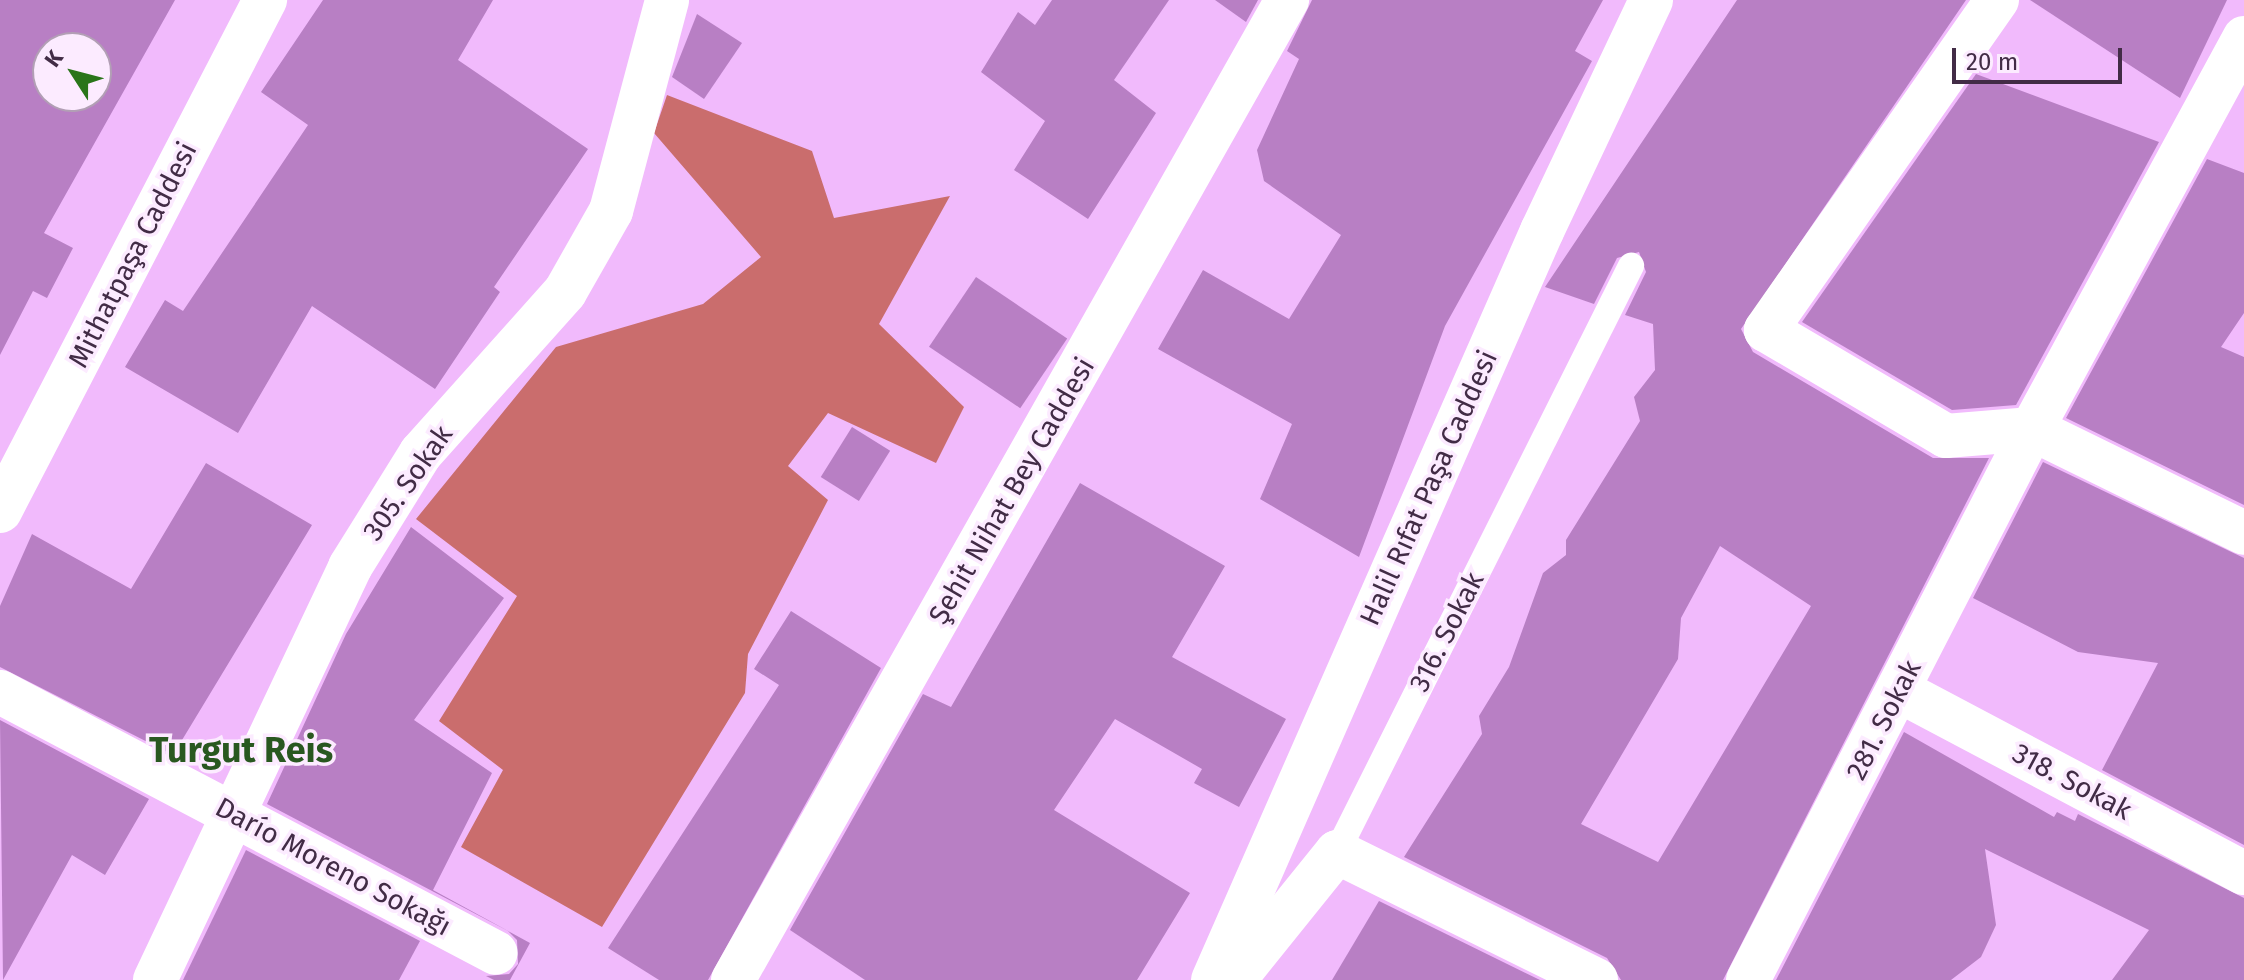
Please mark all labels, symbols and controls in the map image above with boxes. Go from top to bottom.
north arrow [32,32,112,112]
scale bar [1956,32,2126,82]
text: K [39,45,69,72]
text: 20 m [1966,48,2018,76]
street label: Mithatpaşa Caddesi [62,137,204,373]
street label: Halil Rıfat Paşa Caddesi [1353,345,1505,631]
street label: Şehit Nihat Bey Caddesi [922,352,1102,630]
street label: 305. Sokak [356,419,460,547]
street label: 316. Sokak [1403,567,1491,697]
street label: 281. Sokak [1840,655,1928,785]
district label: Turgut Reis [149,729,333,773]
street label: 318. Sokak [2007,737,2137,827]
street label: Darío Moreno Sokağı [209,791,457,943]

